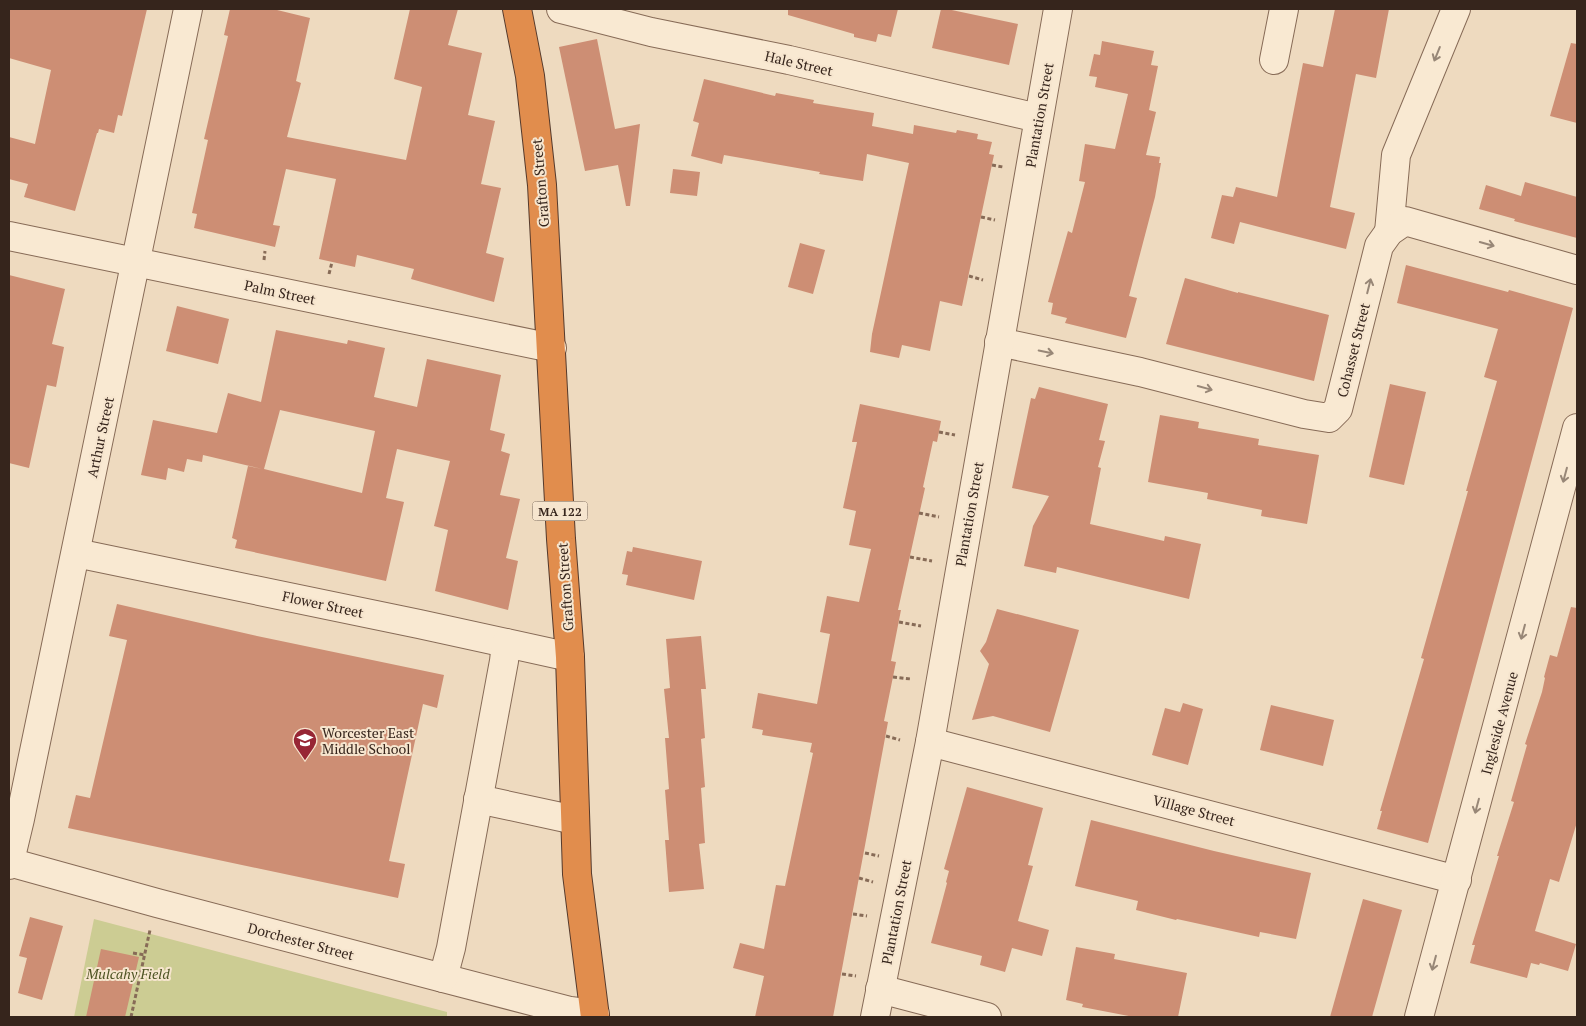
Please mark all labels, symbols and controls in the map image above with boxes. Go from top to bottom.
street label: Hale Street [763,46,836,80]
one-way arrow [1432,46,1442,61]
street label: Plantation Street [1020,60,1058,169]
street label: Grafton Street [527,137,553,228]
one-way arrow [1478,239,1494,249]
street label: Palm Street [243,275,318,309]
one-way arrow [1364,278,1374,294]
street label: Cohasset Street [1332,300,1374,399]
one-way arrow [1038,348,1054,357]
one-way arrow [1196,384,1212,394]
street label: Arthur Street [82,394,118,479]
street label: Plantation Street [950,459,988,568]
one-way arrow [1559,466,1569,482]
road number: MA 122 [532,502,588,520]
street label: Grafton Street [552,541,578,632]
street label: Flower Street [281,586,366,622]
one-way arrow [1518,623,1527,639]
street label: Ingleside Avenue [1476,669,1522,777]
place label: Worcester East Middle School [322,723,415,758]
school or university icon: Worcester East Middle School [292,727,318,761]
street label: Village Street [1151,790,1238,830]
one-way arrow [1471,797,1481,813]
street label: Plantation Street [877,857,916,966]
street label: Dorchester Street [246,918,357,965]
one-way arrow [1429,954,1439,970]
park label: Mulcahy Field [85,964,170,983]

